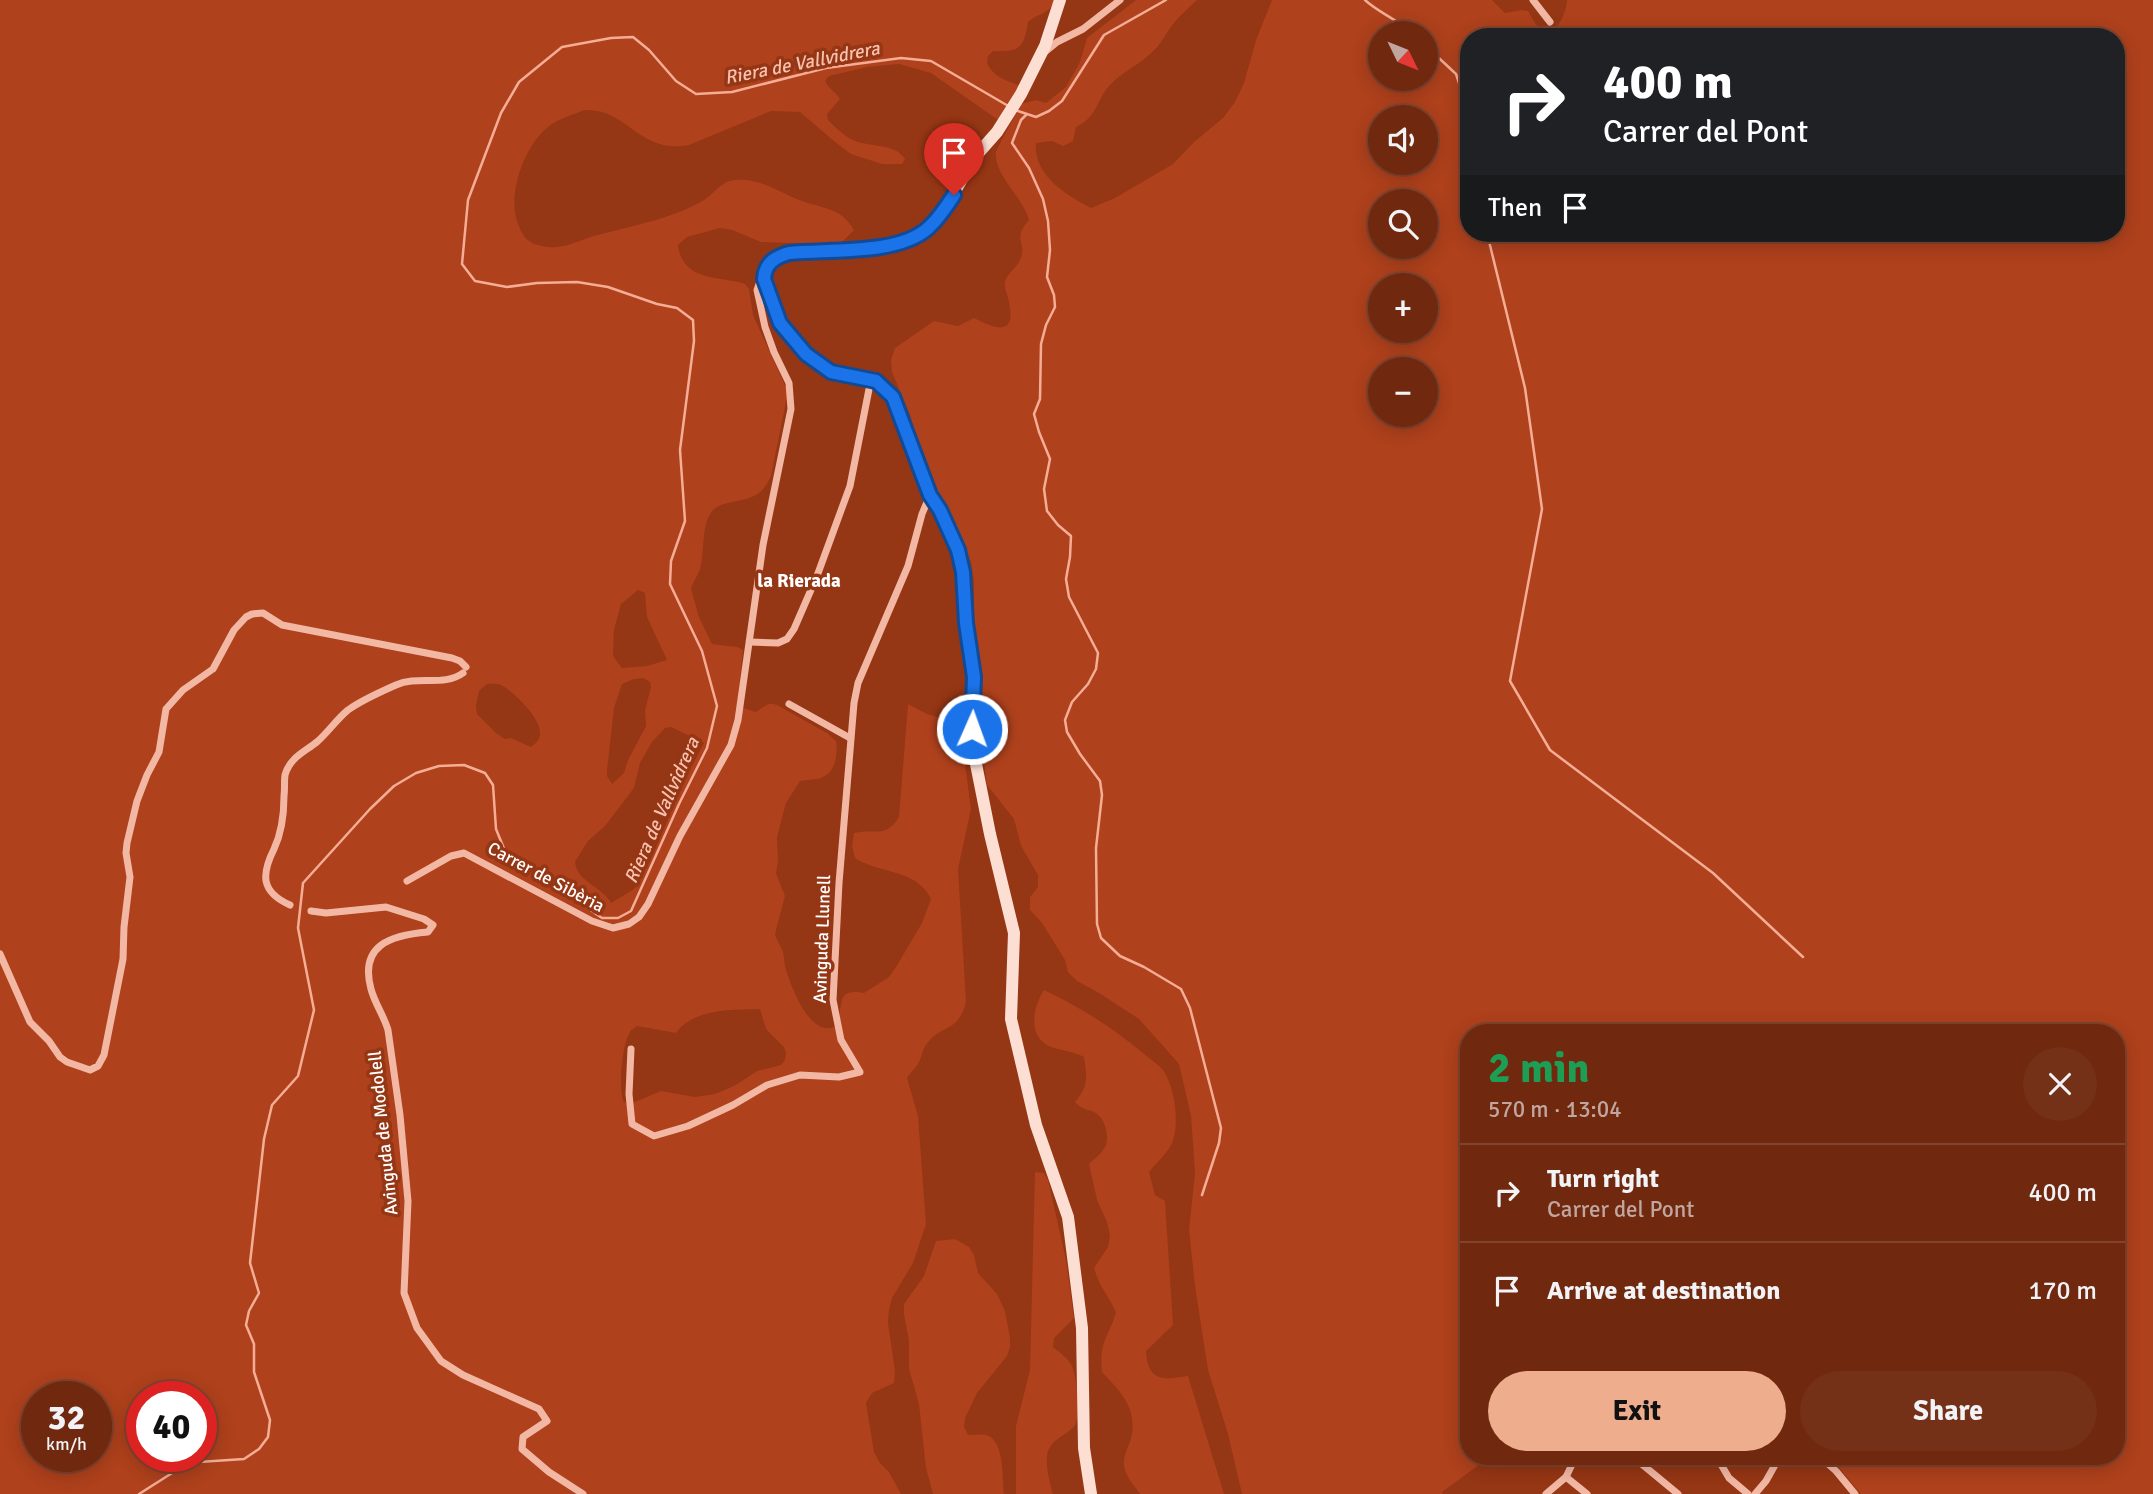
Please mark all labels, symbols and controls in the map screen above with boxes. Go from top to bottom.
north arrow [1368,21,1438,91]
map controls [1368,21,1438,427]
water label: Riera de Vallvidrera [723,36,883,90]
text: 400 m [1603,52,1733,112]
icon: right [1488,56,1579,147]
button: sound [1368,105,1438,175]
text: Carrer del Pont [1603,112,1808,151]
pin [924,123,984,195]
icon: arrive [935,134,973,172]
button: search [1368,189,1438,259]
icon: arrive [1556,189,1594,227]
text: Then [1488,192,1542,224]
button: + [1368,273,1438,343]
button: − [1368,357,1438,427]
district label: la Rierada [757,569,841,593]
position arrow [935,692,1009,766]
water label: Riera de Vallvidrera [619,732,705,887]
street label: Carrer de Sibèria [484,837,608,917]
street label: Avinguda Llunell [809,874,835,1004]
text: 2 min [1488,1043,1589,1094]
button: close [2023,1047,2097,1121]
street label: Avinguda de Modolell [363,1050,403,1216]
text: 570 m · 13:04 [1488,1095,1622,1124]
text: Turn right [1547,1163,1659,1195]
icon: right [1488,1174,1526,1212]
text: 400 m [2028,1177,2097,1209]
text: Carrer del Pont [1547,1195,1694,1224]
icon: arrive [1488,1272,1526,1310]
text: Arrive at destination [1547,1275,1780,1307]
text: 170 m [2028,1275,2097,1307]
button: Exit [1488,1371,1786,1451]
button: Share [1800,1371,2097,1451]
speed limit sign: 40 [126,1381,217,1472]
text: 32 [48,1396,85,1439]
text: km/h [46,1433,87,1455]

